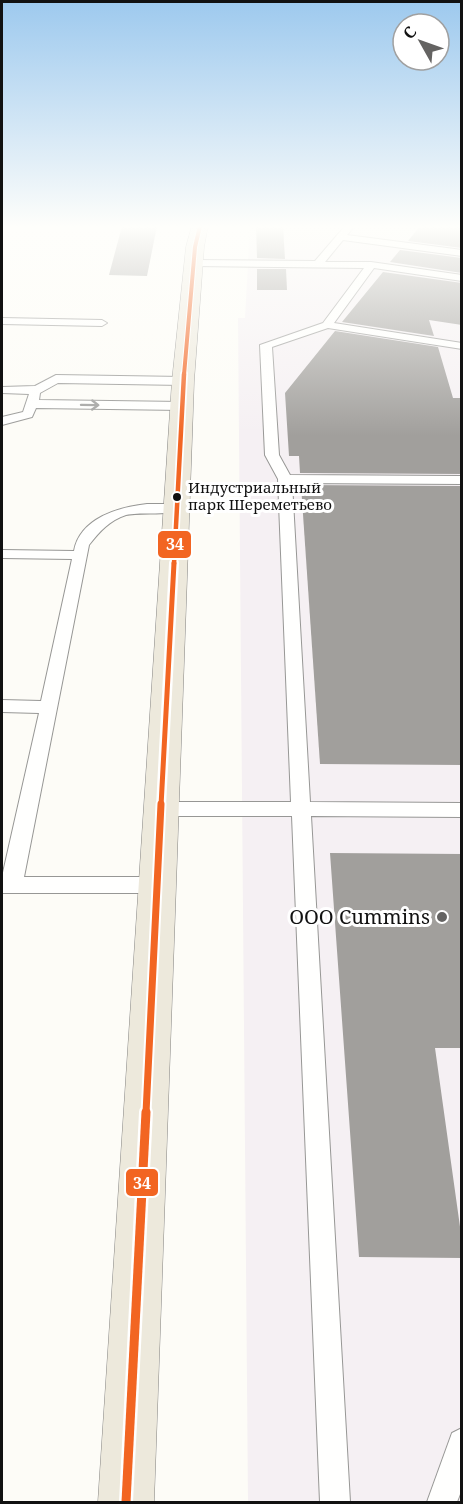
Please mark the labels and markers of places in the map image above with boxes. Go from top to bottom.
place label: Индустриальный парк Шереметьево [188,477,332,514]
marker: Индустриальный парк Шереметьево [171,491,183,503]
place label: OOO Cummins [289,903,430,930]
marker: OOO Cummins [435,910,449,924]

